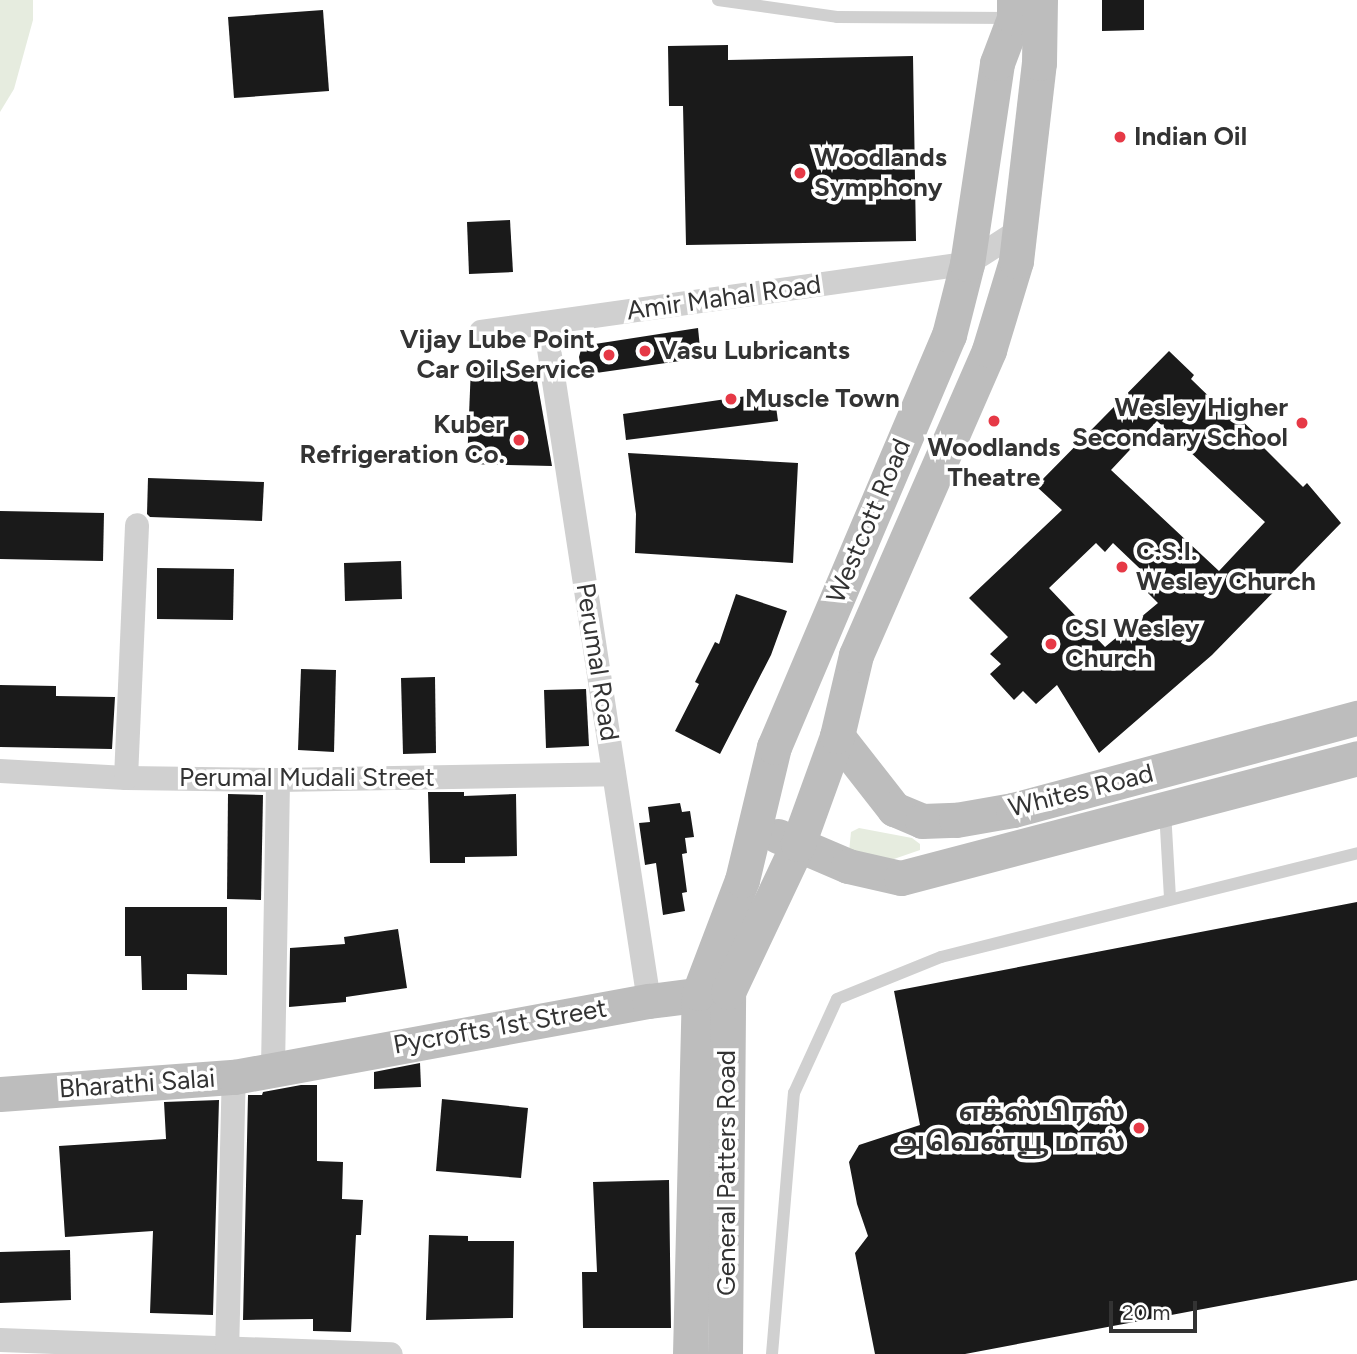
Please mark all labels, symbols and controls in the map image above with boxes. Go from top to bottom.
place label: Indian Oil [1134,121,1247,153]
marker: Indian Oil [1112,129,1128,145]
place label: Woodlands Symphony [814,142,947,204]
marker: Woodlands Symphony [792,165,808,181]
street label: Amir Mahal Road [625,269,823,327]
place label: Vijay Lube Point Car Oil Service [400,324,595,386]
place label: Vasu Lubricants [659,335,850,367]
marker: Vasu Lubricants [637,343,653,359]
marker: Vijay Lube Point Car Oil Service [601,347,617,363]
place label: Muscle Town [745,383,900,415]
marker: Muscle Town [723,391,739,407]
place label: Wesley Higher Secondary School [1072,392,1288,453]
place label: Kuber Refrigeration Co. [299,409,505,471]
marker: Woodlands Theatre [986,413,1002,429]
marker: Wesley Higher Secondary School [1294,415,1310,431]
marker: Kuber Refrigeration Co. [511,432,527,448]
place label: Woodlands Theatre [928,432,1060,494]
street label: Westcott Road [820,434,918,608]
place label: C.S.I. Wesley Church [1136,536,1316,598]
marker: C.S.I. Wesley Church [1114,559,1130,575]
street label: Perumal Road [569,581,625,743]
place label: CSI Wesley Church [1065,613,1200,674]
marker: CSI Wesley Church [1043,636,1059,652]
street label: Whites Road [1005,758,1157,824]
street label: Perumal Mudali Street [179,762,435,794]
street label: Pycrofts 1st Street [391,993,609,1061]
street label: General Patters Road [711,1050,743,1296]
street label: Bharathi Salai [58,1063,216,1105]
place label: எக்ஸ்பிரஸ் அவென்யூ மால் [893,1097,1125,1158]
marker: எக்ஸ்பிரஸ் அவென்யூ மால் [1131,1120,1147,1136]
scale bar [1112,1288,1200,1332]
text: 20 m [1122,1300,1170,1325]

